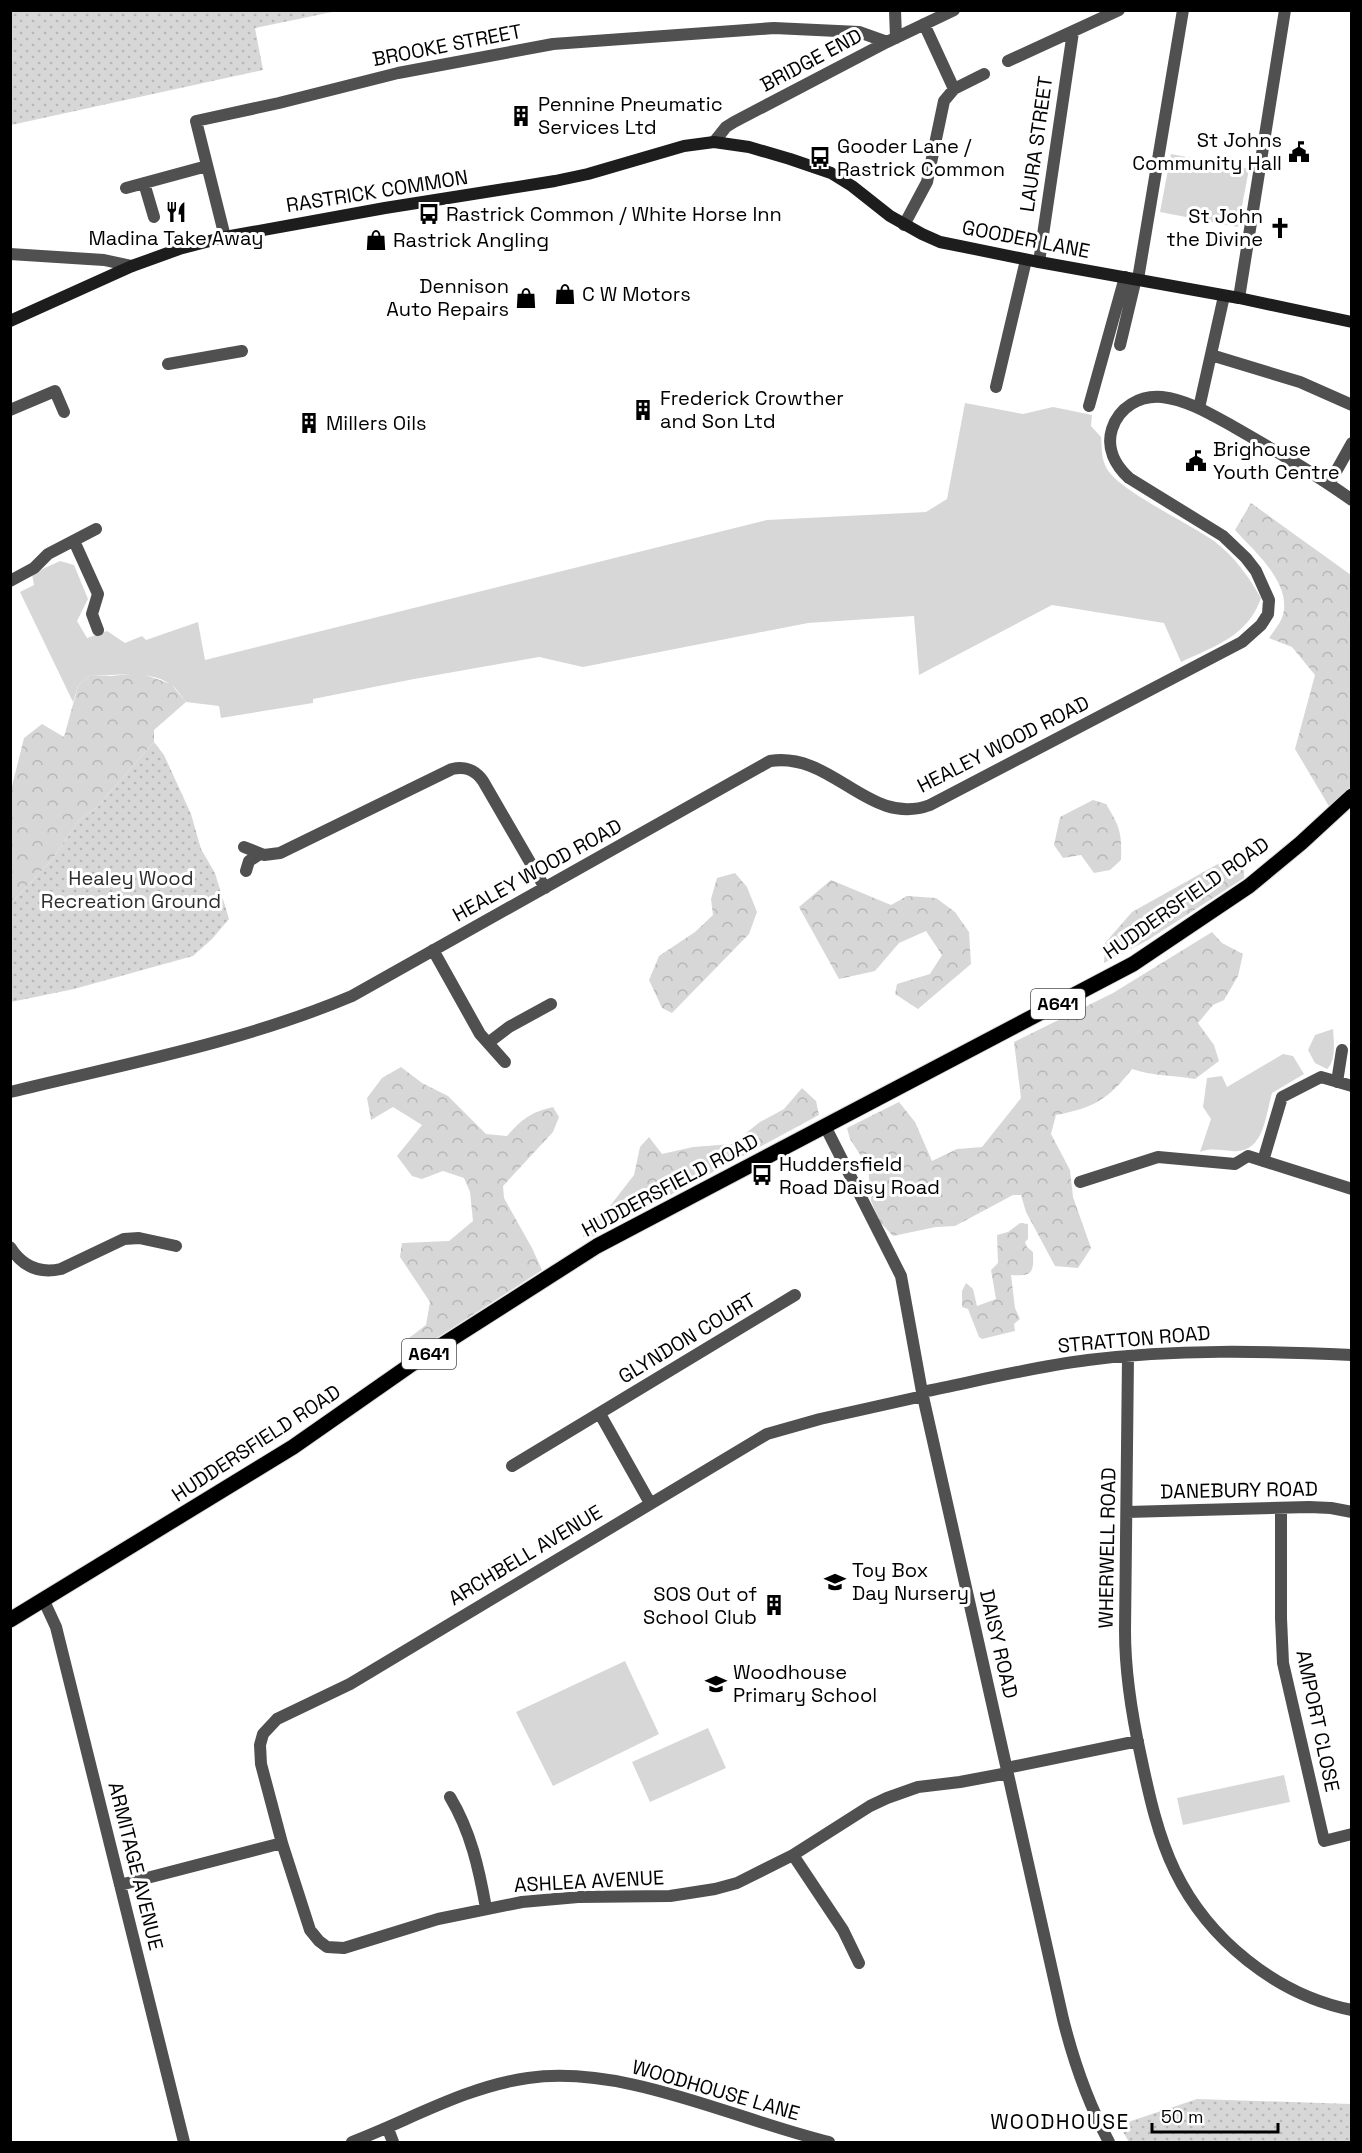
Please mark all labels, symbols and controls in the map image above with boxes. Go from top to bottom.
street label: BROOKE STREET [370,18,524,72]
street label: BRIDGE END [756,22,866,98]
street label: LAURA STREET [1014,74,1058,214]
place label: Pennine Pneumatic Services Ltd [538,91,723,140]
building icon: Pennine Pneumatic Services Ltd [509,104,533,128]
place label: St Johns Community Hall [1132,127,1282,176]
place label: Gooder Lane / Rastrick Common [837,133,1005,182]
public building icon: St Johns Community Hall [1287,140,1311,164]
bus stop icon: Gooder Lane / Rastrick Common [808,145,832,169]
street label: RASTRICK COMMON [284,164,470,218]
restaurant icon: Madina Take Away [164,200,188,224]
place label: Rastrick Common / White Horse Inn [446,201,782,227]
bus stop icon: Rastrick Common / White Horse Inn [417,202,441,226]
place label: St John the Divine [1167,203,1263,252]
street label: GOODER LANE [960,214,1092,264]
church icon: St John the Divine [1268,216,1292,240]
place label: Madina Take Away [89,225,263,251]
place label: Rastrick Angling [393,227,549,253]
shop icon: Rastrick Angling [364,228,388,252]
place label: Dennison Auto Repairs [386,273,509,322]
place label: C W Motors [582,281,691,307]
shop icon: C W Motors [553,282,577,306]
shop icon: Dennison Auto Repairs [514,286,538,310]
place label: Frederick Crowther and Son Ltd [660,385,844,434]
building icon: Frederick Crowther and Son Ltd [631,398,655,422]
place label: Millers Oils [326,410,427,436]
building icon: Millers Oils [297,411,321,435]
place label: Brighouse Youth Centre [1213,436,1340,485]
public building icon: Brighouse Youth Centre [1184,449,1208,473]
street label: HEALEY WOOD ROAD [913,689,1093,799]
street label: HEALEY WOOD ROAD [448,813,626,927]
street label: HUDDERSFIELD ROAD [1098,831,1274,965]
park label: Healey Wood Recreation Ground [41,865,221,914]
road number: A641 [1031,989,1085,1019]
street label: HUDDERSFIELD ROAD [577,1127,763,1243]
place label: Huddersfield Road Daisy Road [779,1151,940,1200]
bus stop icon: Huddersfield Road Daisy Road [750,1163,774,1187]
street label: GLYNDON COURT [613,1287,761,1389]
street label: STRATTON ROAD [1056,1319,1212,1359]
road number: A641 [402,1339,456,1369]
street label: HUDDERSFIELD ROAD [167,1379,345,1507]
street label: WHERWELL ROAD [1093,1467,1121,1629]
street label: DANEBURY ROAD [1160,1476,1318,1504]
street label: ARCHBELL AVENUE [443,1499,607,1611]
place label: Toy Box Day Nursery [852,1557,969,1606]
school or university icon: Toy Box Day Nursery [823,1570,847,1594]
place label: SOS Out of School Club [643,1581,757,1630]
street label: DAISY ROAD [974,1587,1024,1701]
building icon: SOS Out of School Club [762,1593,786,1617]
street label: AMPORT CLOSE [1290,1648,1346,1794]
place label: Woodhouse Primary School [733,1659,877,1708]
school or university icon: Woodhouse Primary School [704,1672,728,1696]
street label: ARMITAGE AVENUE [103,1779,169,1953]
street label: ASHLEA AVENUE [513,1864,665,1898]
street label: WOODHOUSE LANE [629,2054,803,2126]
scale bar [1152,2096,1278,2134]
text: 50 m [1161,2105,1203,2128]
district label: WOODHOUSE [990,2108,1130,2135]

